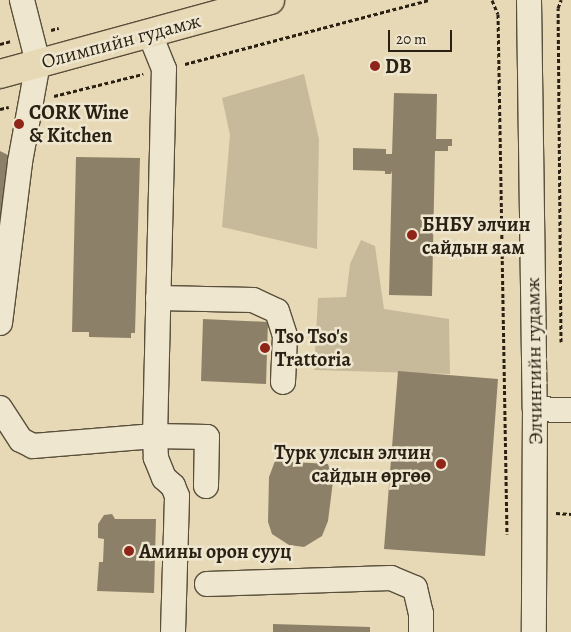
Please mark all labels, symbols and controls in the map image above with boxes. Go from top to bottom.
street label: Олимпийн гудамж [39,8,203,74]
scale bar [391,20,455,52]
text: 20 m [396,29,427,49]
place label: DB [385,54,411,78]
marker: DB [369,60,381,72]
place label: CORK Wine & Kitchen [29,100,129,147]
marker: CORK Wine & Kitchen [13,118,25,130]
place label: БНБУ элчин сайдын яам [422,212,531,259]
marker: БНБУ элчин сайдын яам [406,229,418,241]
street label: Элчингийн гудамж [521,277,547,445]
place label: Tso Tso's Trattoria [275,324,351,371]
marker: Tso Tso's Trattoria [259,342,271,354]
place label: Турк улсын элчин сайдын өргөө [274,440,431,487]
marker: Турк улсын элчин сайдын өргөө [435,458,447,470]
place label: Амины орон сууц [139,539,291,563]
marker: Амины орон сууц [123,545,135,557]

